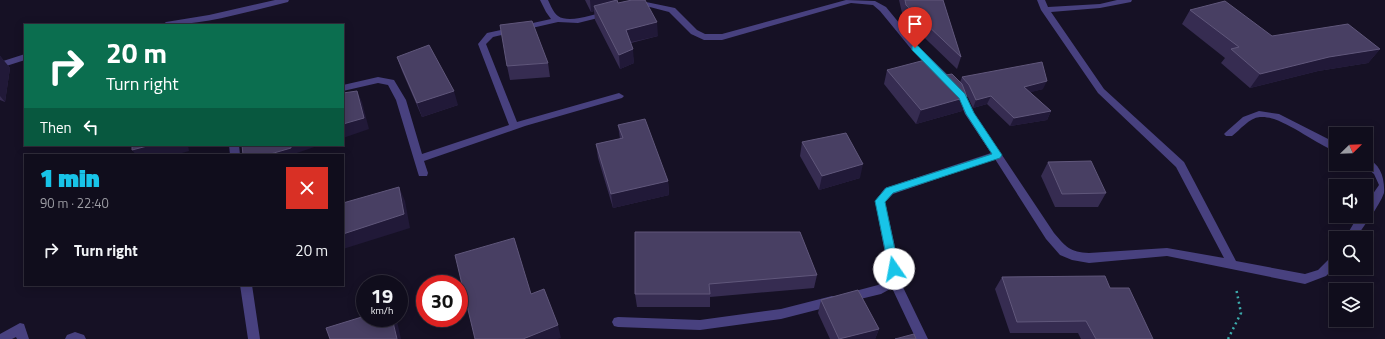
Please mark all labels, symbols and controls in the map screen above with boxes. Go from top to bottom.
pin [898,7.0,932,48]
icon: arrive [904,13,926,35]
text: 20 m [106,31,167,74]
icon: right [40,40,92,92]
text: Turn right [106,70,179,97]
text: Then [40,116,72,139]
icon: left [80,116,102,138]
north arrow [1329,127,1373,171]
map controls [1329,127,1373,327]
text: 1 min [40,160,100,196]
button: close [286,167,328,209]
button: sound [1329,179,1373,223]
text: 90 m · 22:40 [40,193,109,213]
button: search [1329,231,1373,275]
icon: right [40,239,62,261]
text: Turn right [74,239,138,262]
text: 20 m [295,239,328,262]
position arrow [873,248,915,290]
speed limit sign: 30 [416,275,468,327]
text: 19 [371,280,393,311]
button: layers [1329,283,1373,327]
text: km/h [371,303,393,318]

